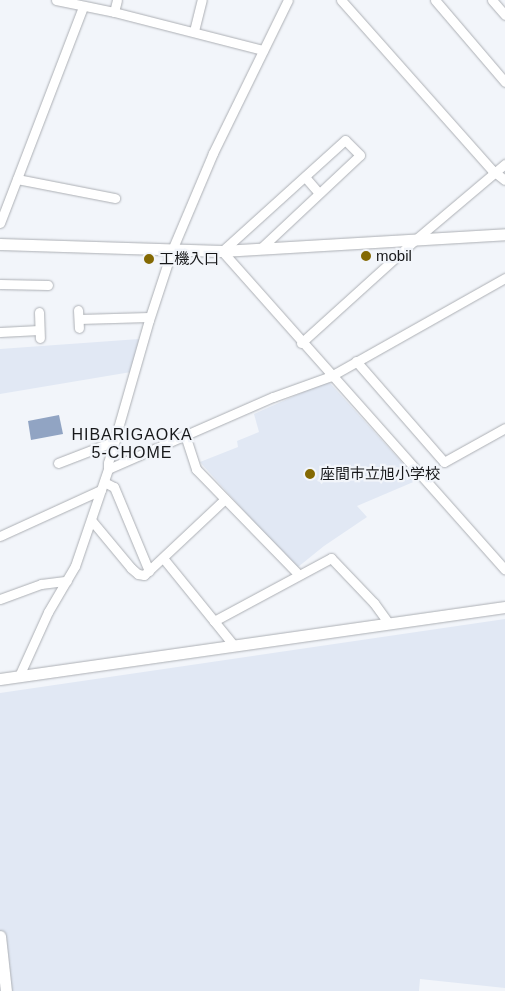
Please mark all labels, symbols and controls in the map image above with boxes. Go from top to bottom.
place label: mobil [376,247,412,265]
place label: 工機入口 [159,250,219,268]
marker: mobil [360,250,372,262]
marker: 工機入口 [143,253,155,265]
district label: HIBARIGAOKA 5-CHOME [70,425,194,463]
place label: 座間市立旭小学校 [320,465,440,483]
marker: 座間市立旭小学校 [304,468,316,480]

